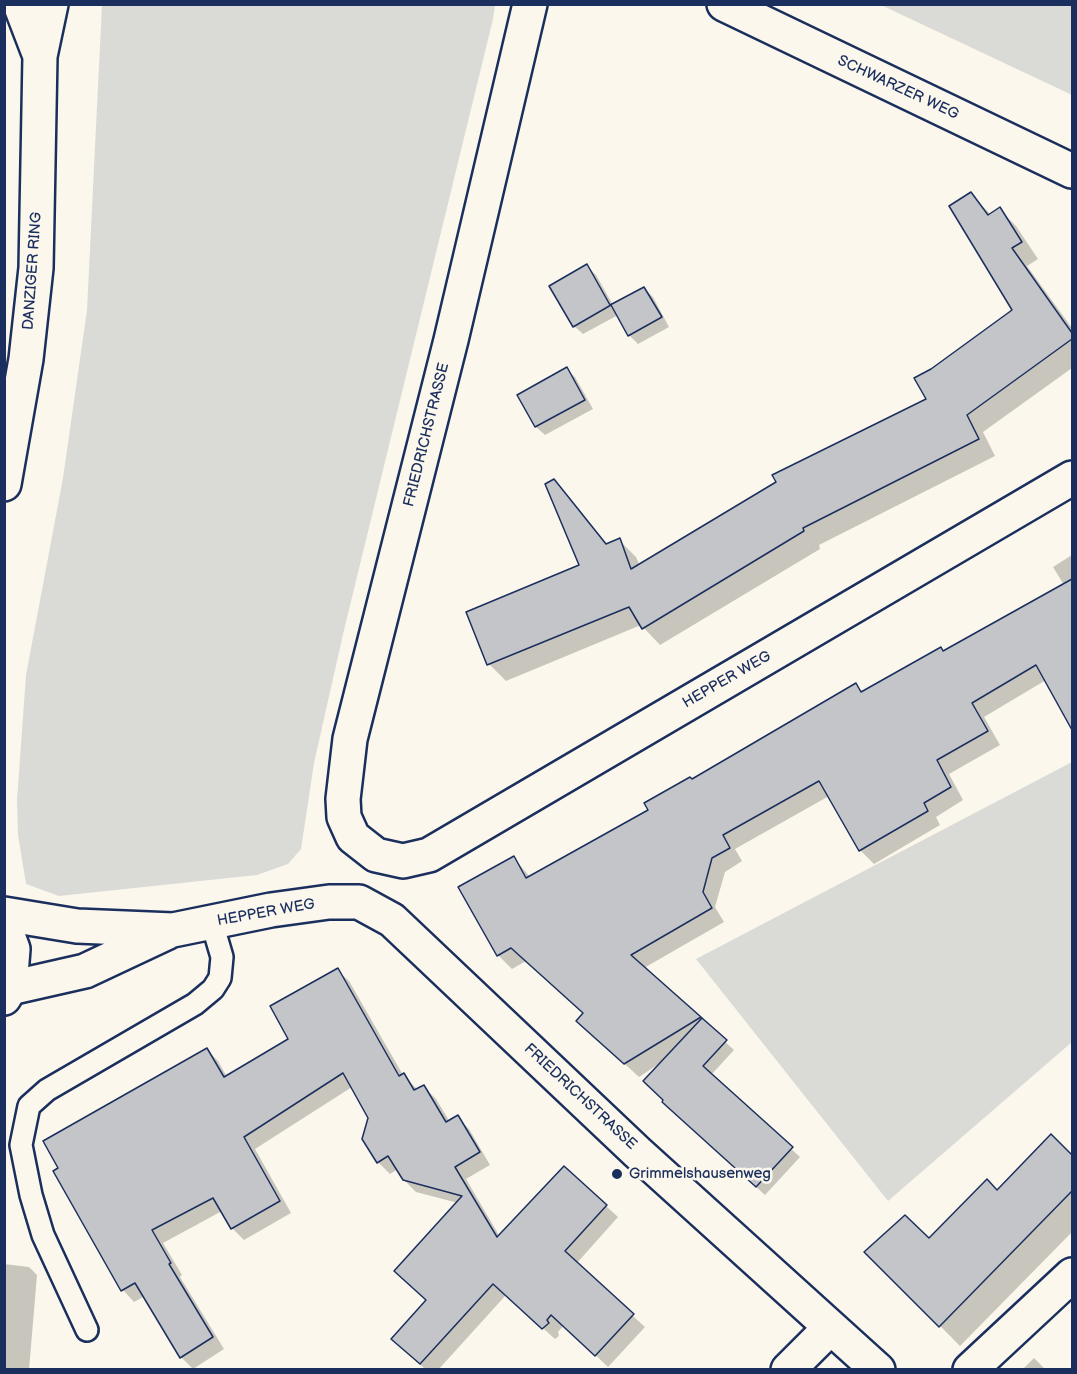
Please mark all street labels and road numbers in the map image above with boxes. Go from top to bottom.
street label: SCHWARZER WEG [835,52,961,124]
street label: DANZIGER RING [20,211,46,331]
street label: FRIEDRICHSTRASSE [400,361,454,509]
street label: HEPPER WEG [680,647,774,713]
street label: HEPPER WEG [216,896,316,930]
street label: FRIEDRICHSTRASSE [520,1040,640,1154]

